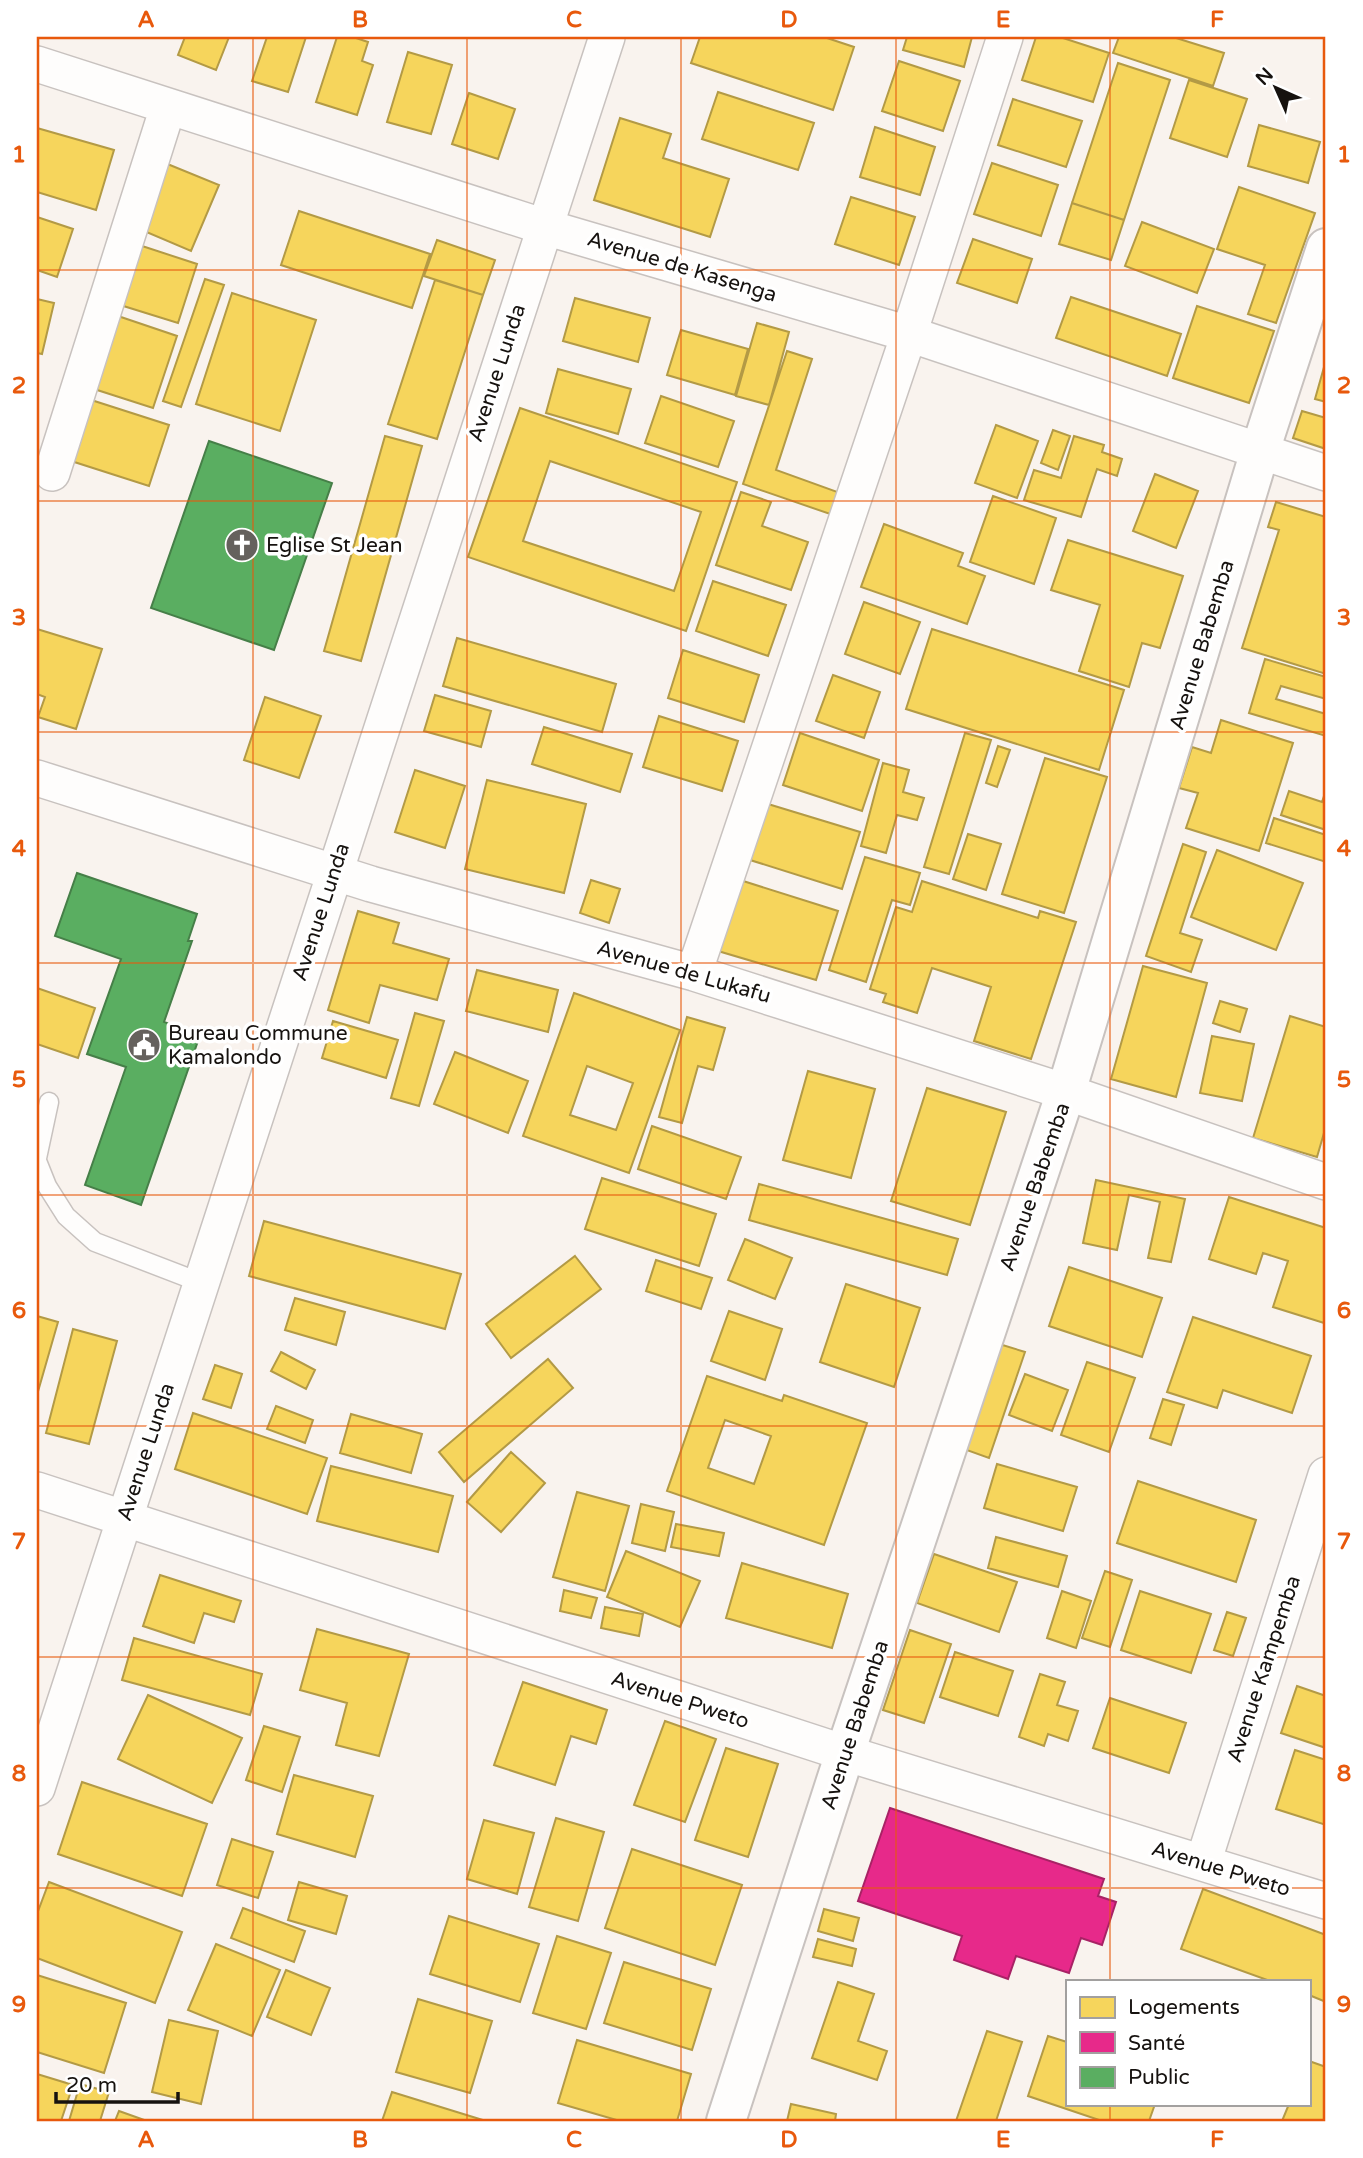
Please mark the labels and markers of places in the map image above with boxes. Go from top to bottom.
church icon: Eglise St Jean [223,526,261,564]
place label: Eglise St Jean [266,533,402,558]
place label: Bureau Commune Kamalondo [168,1021,348,1070]
public building icon: Bureau Commune Kamalondo [125,1026,163,1064]

